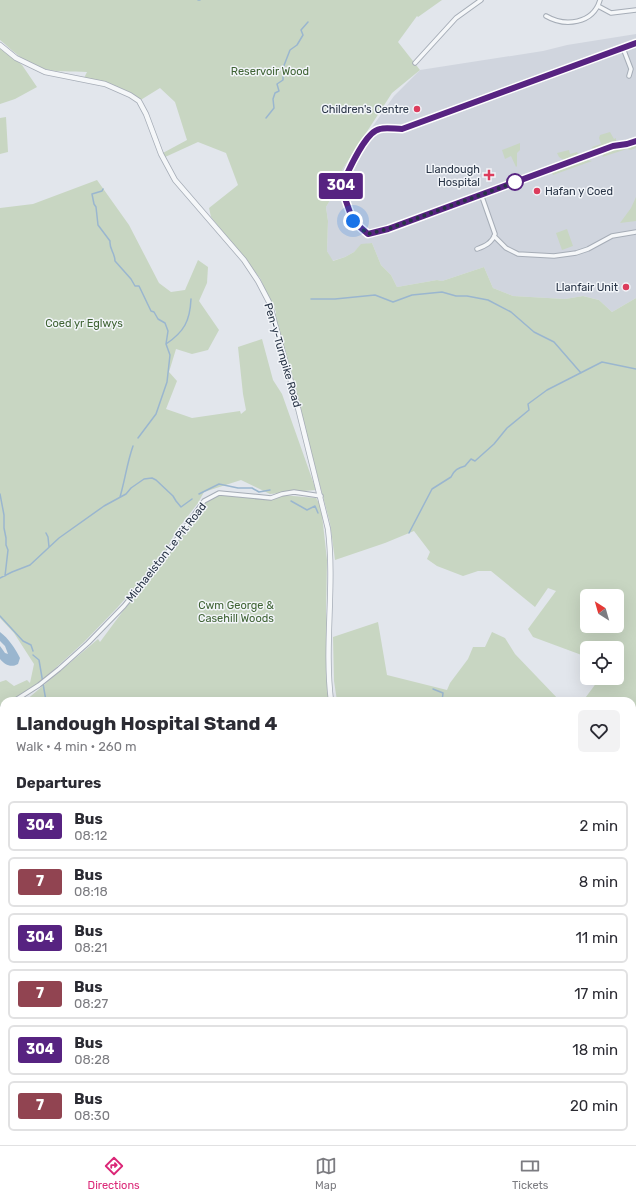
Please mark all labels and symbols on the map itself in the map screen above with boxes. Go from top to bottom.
park label: Reservoir Wood [231,65,309,78]
place label: Children's Centre [321,103,409,116]
marker: Children's Centre [412,104,422,114]
place label: Llandough Hospital [426,163,480,189]
marker: Llandough Hospital [483,169,495,181]
line badge: 304 [318,173,364,199]
unlabelled marker [506,173,524,191]
place label: Hafan y Coed [545,185,613,198]
marker: Hafan y Coed [532,186,542,196]
your location [343,211,363,231]
place label: Llanfair Unit [556,281,619,294]
marker: Llanfair Unit [621,282,631,292]
street label: Pen-y-Turnpike Road [261,302,304,409]
park label: Coed yr Eglwys [45,317,123,330]
street label: Michaelston Le Pit Road [124,500,209,605]
north arrow [580,589,624,633]
park label: Cwm George & Casehill Woods [198,599,274,625]

